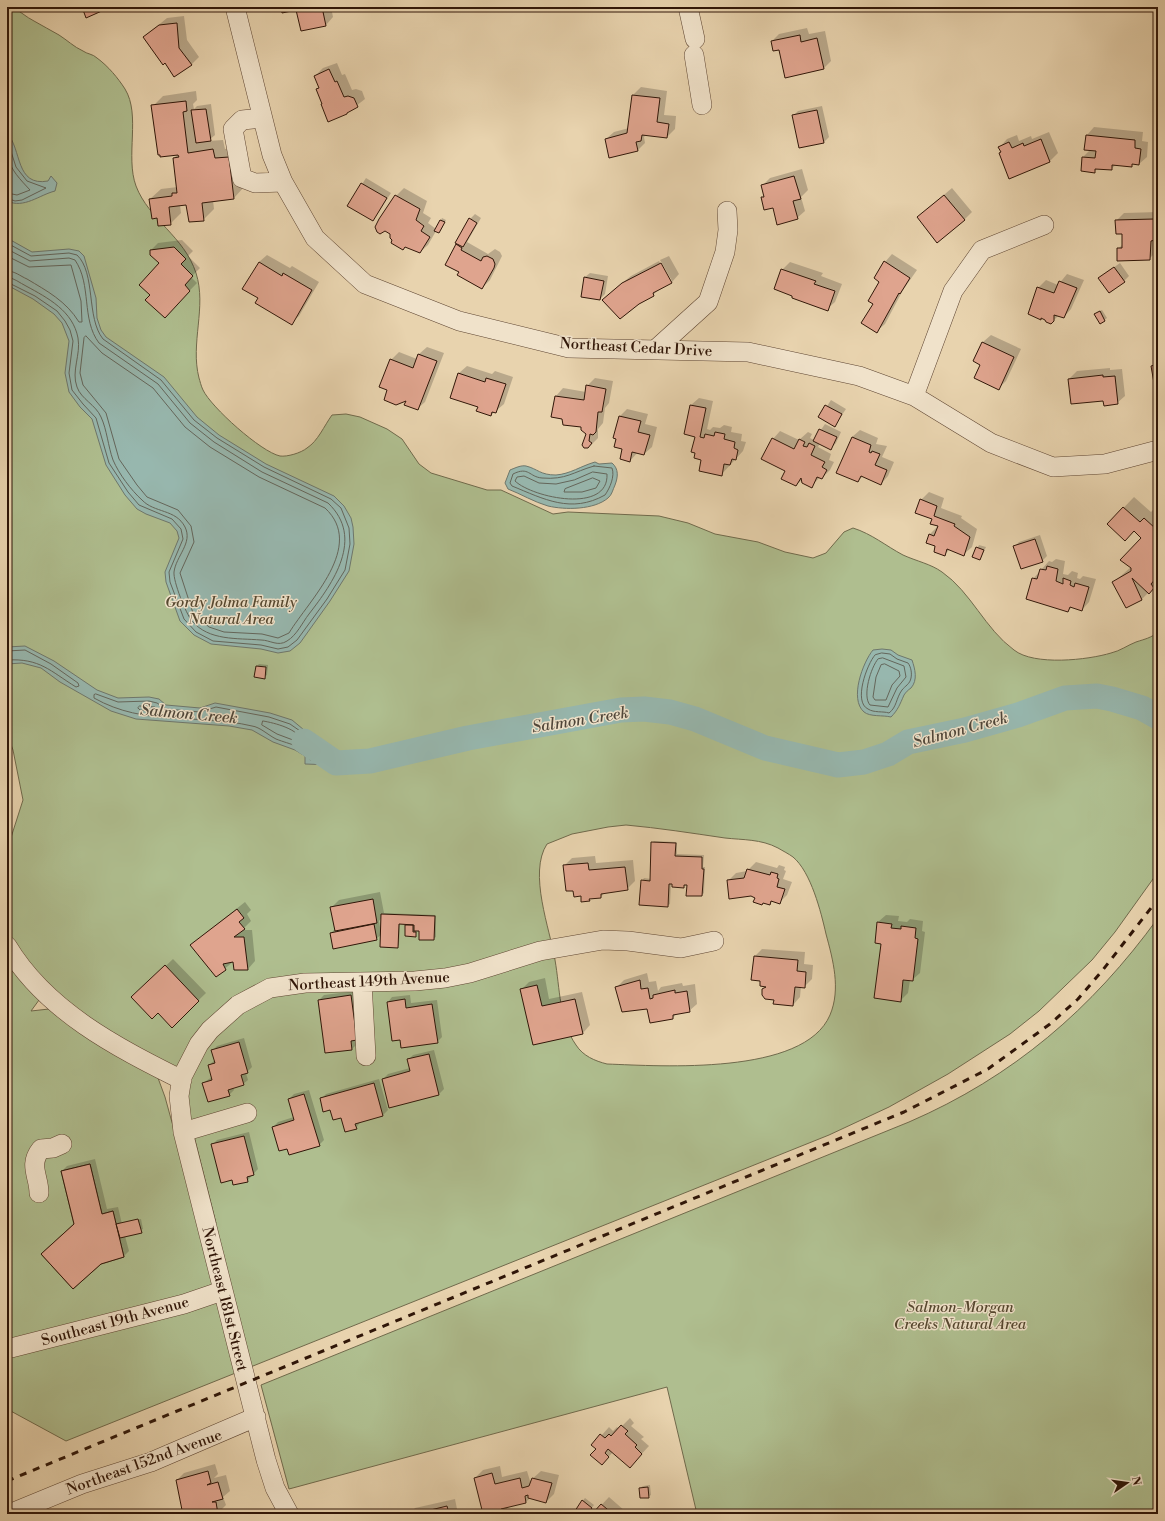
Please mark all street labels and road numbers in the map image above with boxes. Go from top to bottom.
street label: Northeast Cedar Drive [559,334,713,361]
street label: Northeast 149th Avenue [288,968,450,995]
street label: Northeast 181st Street [197,1225,252,1374]
street label: Southeast 19th Avenue [39,1293,191,1350]
street label: Northeast 152nd Avenue [64,1425,225,1499]

